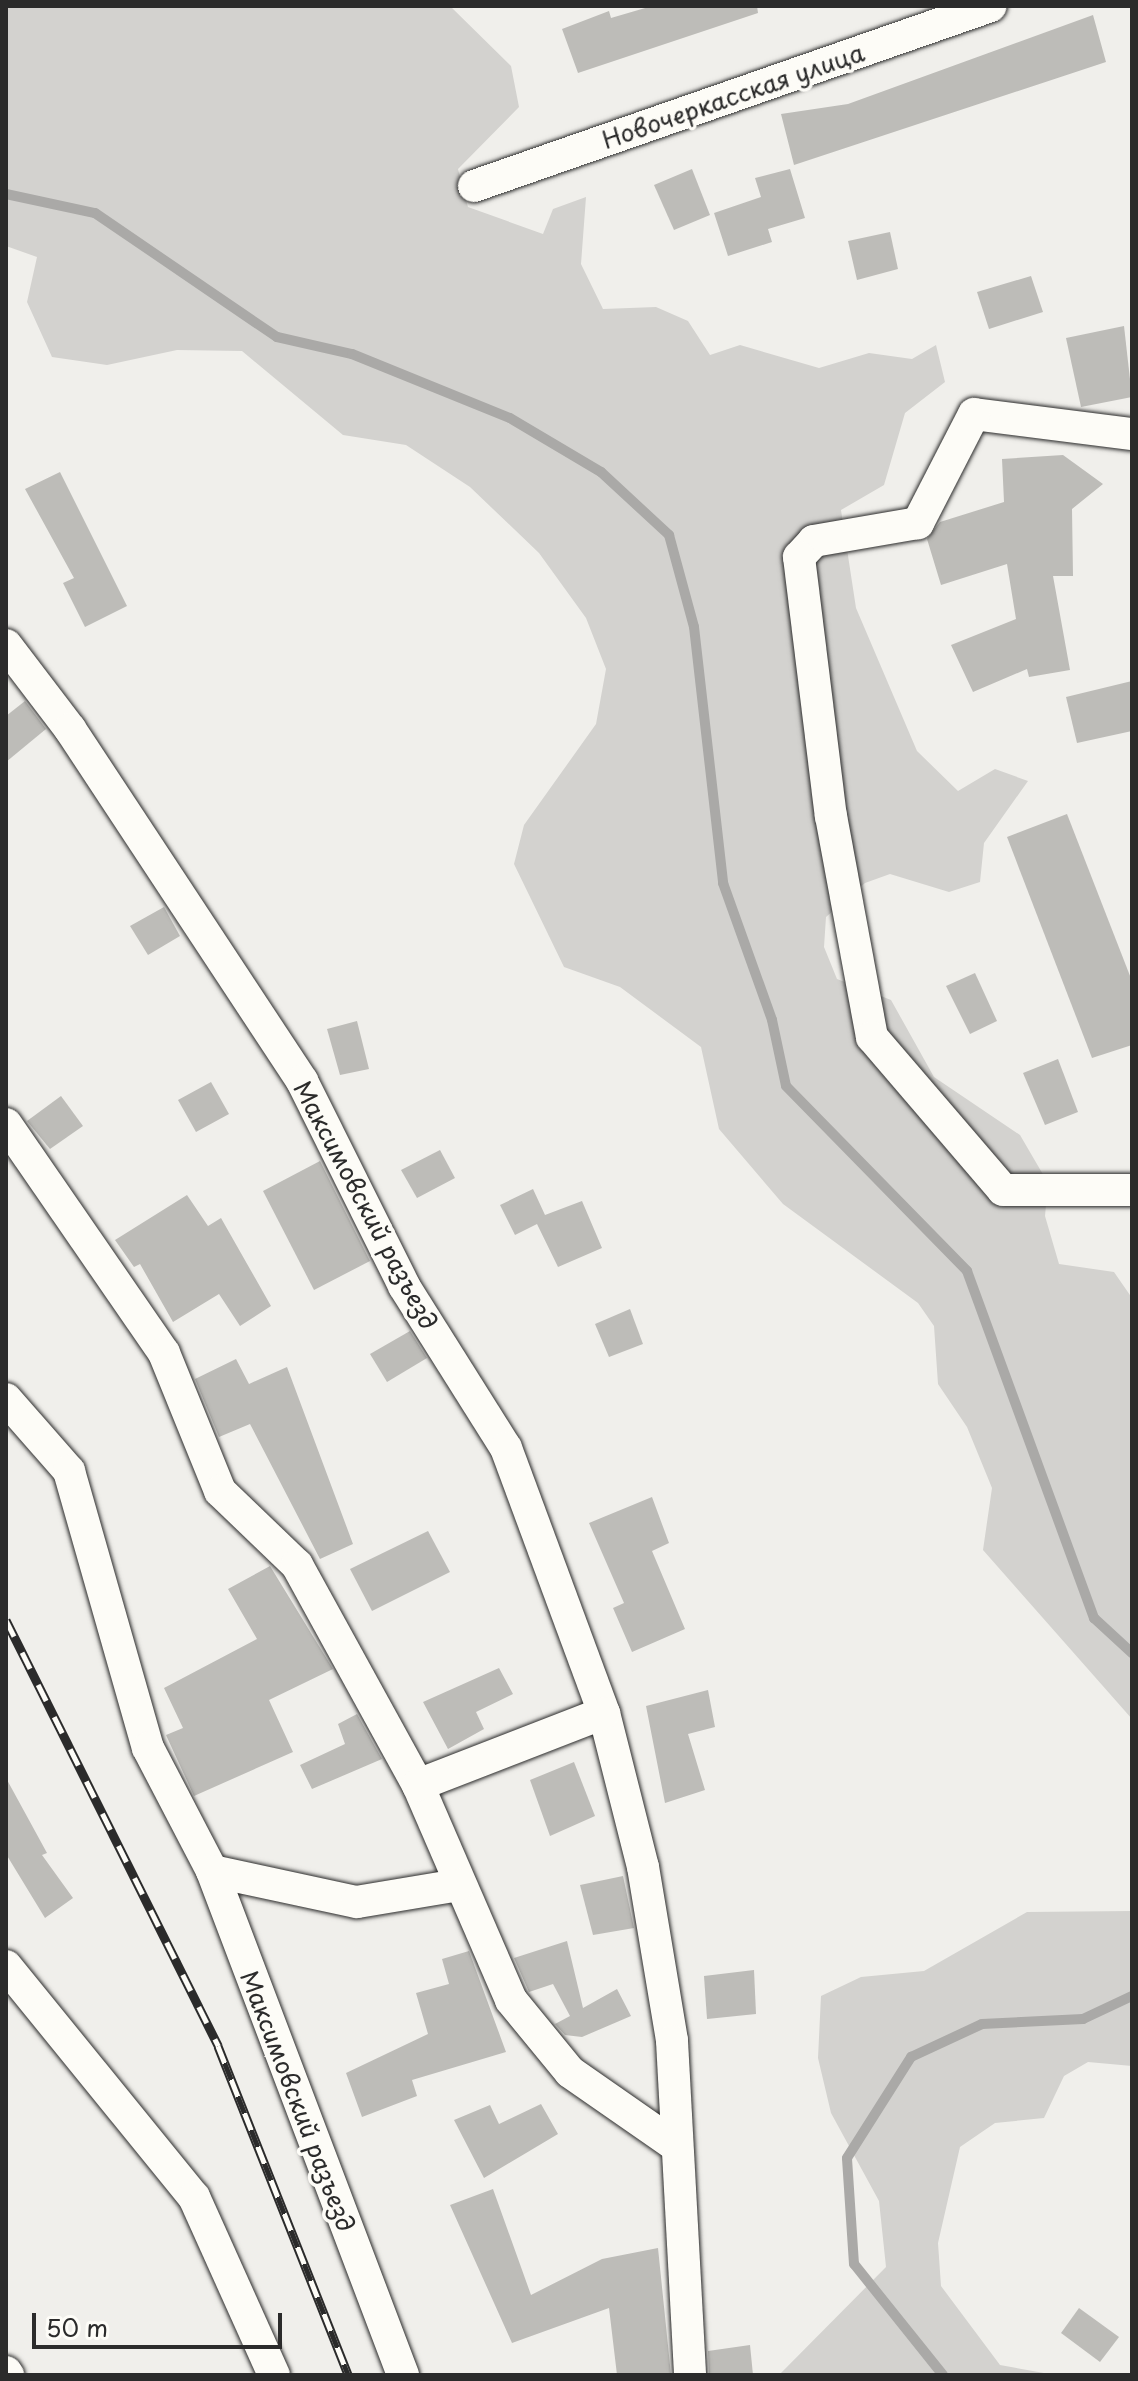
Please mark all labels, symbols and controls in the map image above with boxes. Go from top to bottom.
street label: Новочеркасская улица [598,37,868,155]
street label: Максимовский разъезд [288,1075,444,1335]
street label: Максимовский разъезд [235,1966,361,2236]
scale bar [36,2297,286,2347]
text: 50 m [46,2309,108,2345]

